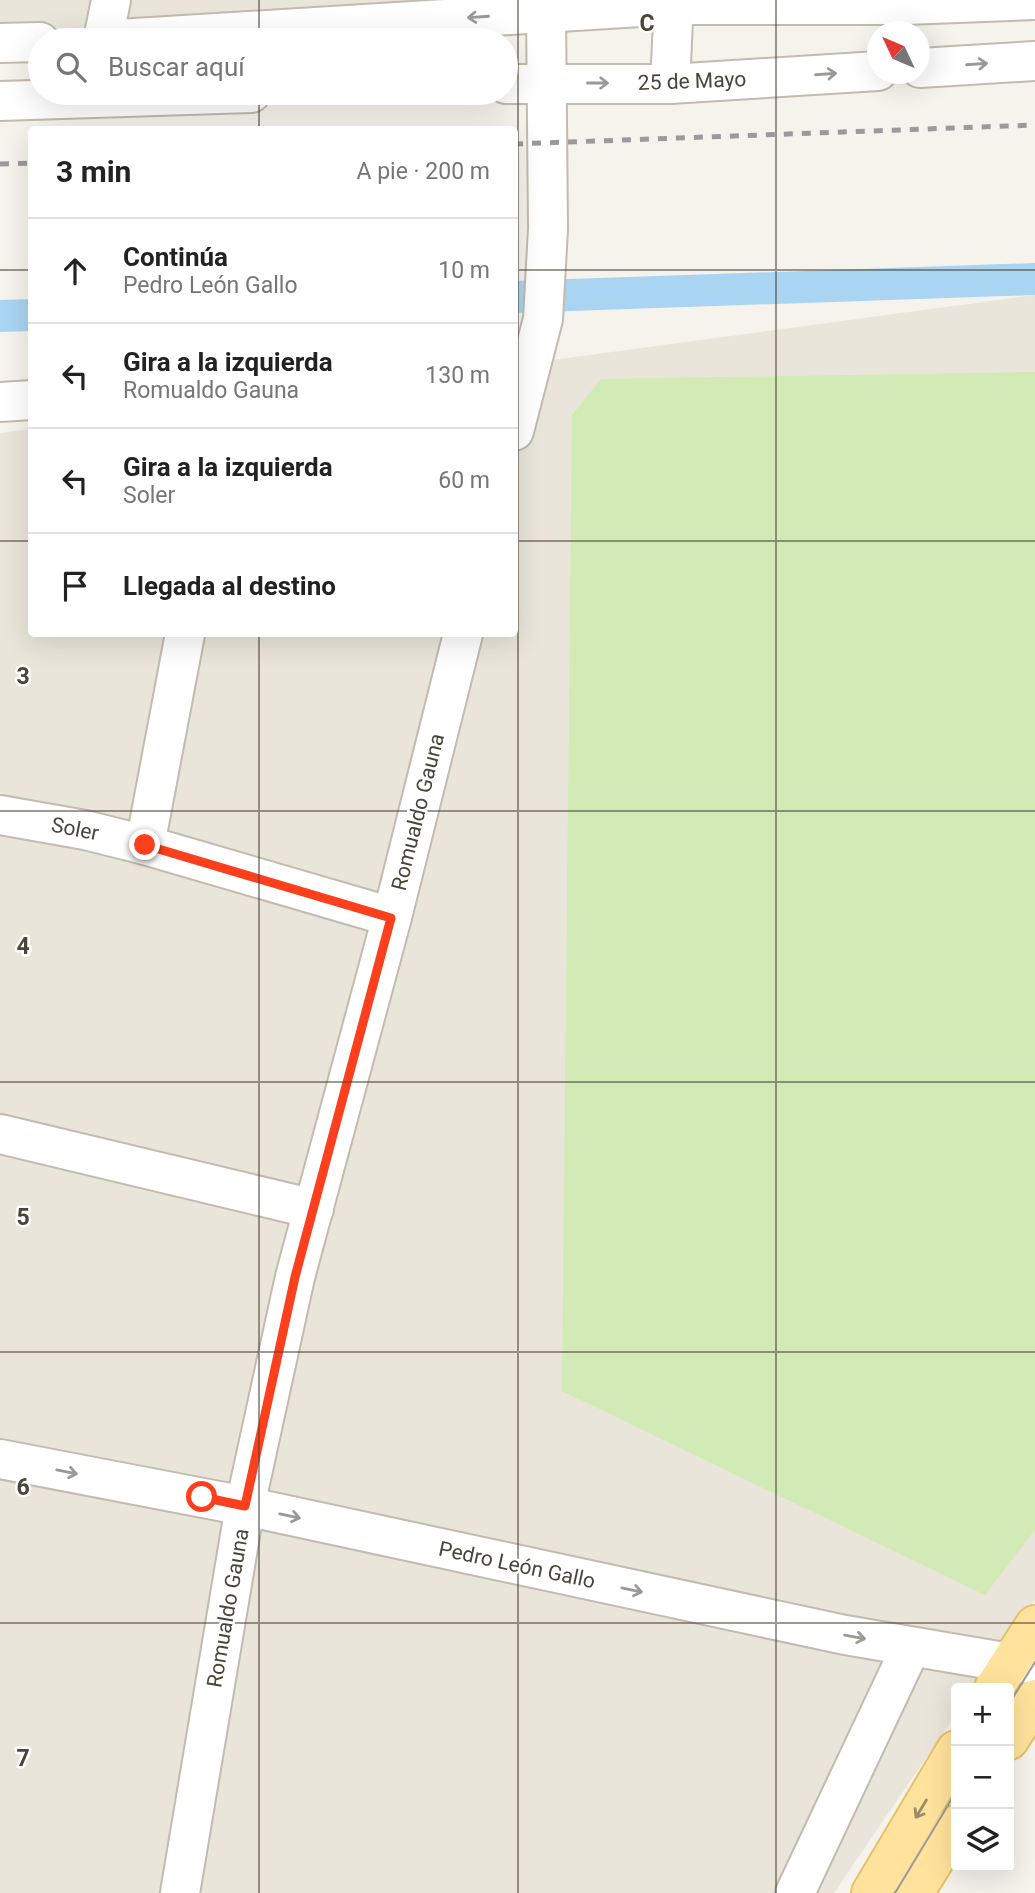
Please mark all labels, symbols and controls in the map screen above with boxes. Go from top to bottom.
text: C [639,10,655,37]
one-way arrow [467,11,490,24]
north arrow [867,21,930,84]
search box [28,28,518,105]
icon: search [52,48,90,86]
text: Buscar aquí [108,52,245,82]
one-way arrow [965,58,988,71]
street label: 25 de Mayo [637,67,747,95]
one-way arrow [814,68,837,81]
one-way arrow [587,76,610,90]
text: 3 min [56,154,131,189]
text: A pie · 200 m [357,158,490,185]
text: Continúa [123,242,228,272]
icon: ahead [56,252,94,290]
text: 10 m [438,257,490,284]
text: Pedro León Gallo [123,272,298,299]
text: Gira a la izquierda [123,347,333,377]
icon: left [56,357,94,395]
text: 130 m [425,362,490,389]
text: Romualdo Gauna [123,377,299,404]
text: Gira a la izquierda [123,452,333,482]
icon: left [56,462,94,500]
text: 60 m [438,467,490,494]
text: Soler [123,482,175,509]
icon: arrive [56,567,94,605]
text: Llegada al destino [123,571,336,601]
text: 3 [16,663,30,690]
street label: Romualdo Gauna [387,731,449,893]
street label: Soler [49,813,101,845]
route end [129,829,160,860]
text: 4 [16,933,30,960]
text: 5 [16,1204,30,1231]
one-way arrow [55,1465,78,1479]
text: 6 [16,1474,30,1501]
route start [186,1481,217,1512]
one-way arrow [278,1510,301,1523]
street label: Romualdo Gauna [202,1527,254,1689]
street label: Pedro León Gallo [437,1537,597,1593]
one-way arrow [620,1583,643,1597]
one-way arrow [843,1631,866,1644]
map controls [951,1683,1014,1872]
button: + [951,1683,1014,1746]
text: 7 [16,1745,30,1772]
button: − [951,1746,1014,1809]
one-way arrow [913,1798,927,1818]
button: layers [951,1809,1014,1872]

